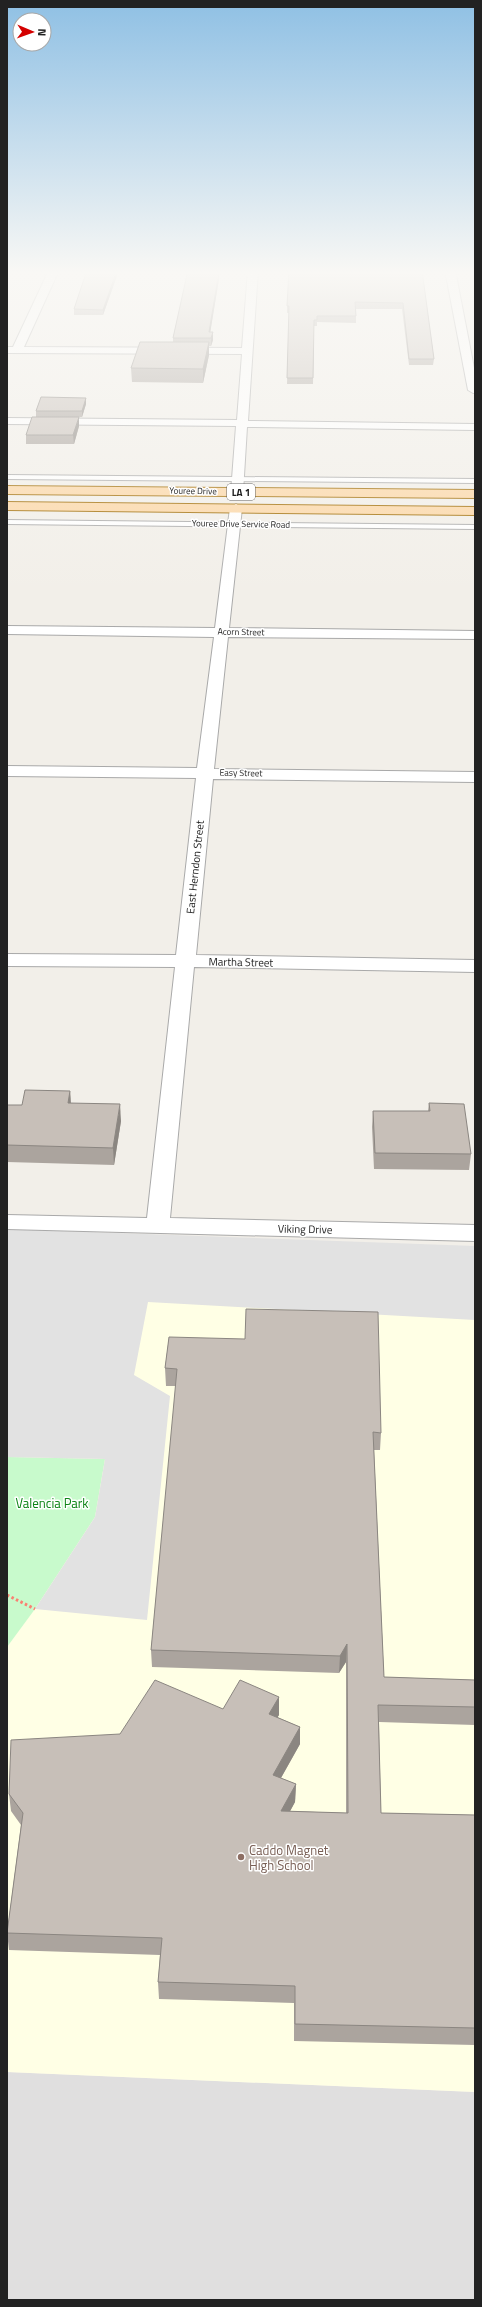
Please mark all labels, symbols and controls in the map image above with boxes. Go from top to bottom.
north arrow [12,12,52,52]
text: N [34,28,50,36]
street label: Youree Drive [169,484,217,497]
road number: LA 1 [227,484,255,500]
street label: Youree Drive Service Road [192,516,290,531]
street label: Acorn Street [217,625,265,638]
street label: Easy Street [219,766,264,779]
street label: East Herndon Street [182,819,208,915]
street label: Martha Street [209,953,274,971]
street label: Viking Drive [278,1221,333,1237]
park label: Valencia Park [15,1493,89,1513]
place label: Caddo Magnet High School [249,1840,329,1875]
marker: Caddo Magnet High School [236,1852,246,1862]

